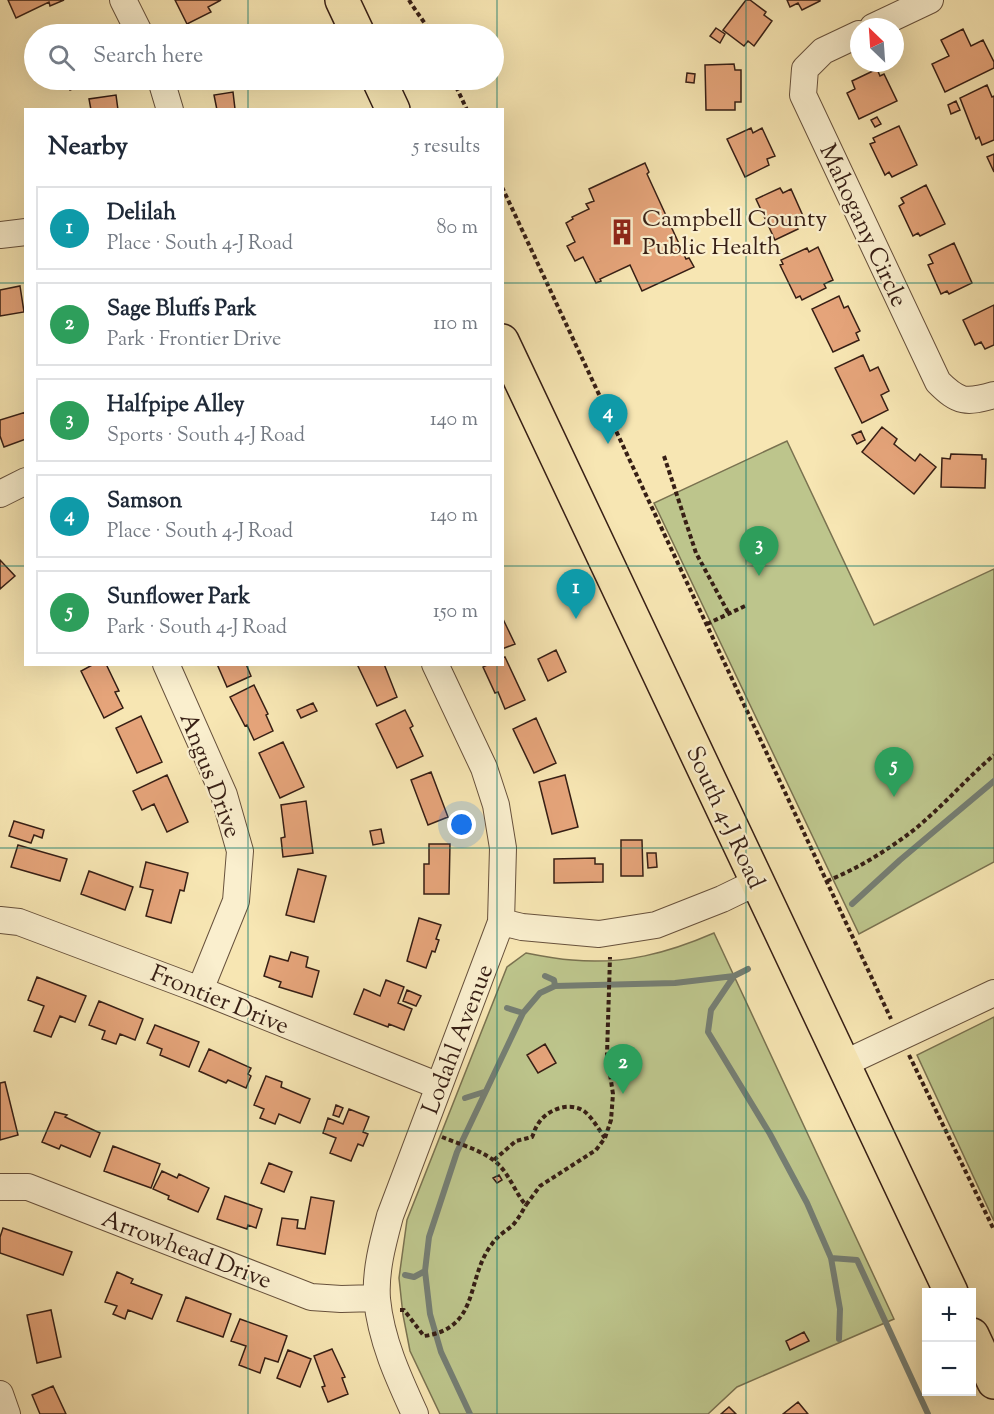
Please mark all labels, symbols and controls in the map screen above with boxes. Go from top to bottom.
north arrow [850,18,904,72]
search box [24,24,504,90]
icon: search [45,41,78,74]
text: Search here [93,41,203,73]
text: Nearby [48,129,128,166]
text: 5 results [413,133,480,162]
street label: Mahogany Circle [809,139,915,313]
text: Delilah [107,198,176,230]
place label: Campbell County Public Health [642,203,827,265]
text: 1 [66,214,73,243]
text: 80 m [437,214,478,243]
building icon: Campbell County Public Health [607,217,637,247]
text: Place · South 4-J Road [107,230,293,259]
text: Sage Bluffs Park [107,294,257,326]
text: 2 [65,310,74,339]
text: 110 m [433,310,478,339]
text: Park · Frontier Drive [107,326,281,355]
text: Halfpipe Alley [107,390,245,422]
pin: 4 [588,394,628,444]
text: 3 [65,406,74,435]
text: 140 m [430,406,478,435]
text: Sports · South 4-J Road [107,422,305,451]
text: Samson [107,486,182,518]
text: 4 [64,502,75,531]
text: 140 m [430,502,478,531]
text: Place · South 4-J Road [107,518,293,547]
pin: 3 [740,526,778,576]
pin: 1 [556,570,596,619]
text: Sunflower Park [107,582,250,614]
text: 5 [66,598,73,627]
text: 150 m [433,598,478,627]
text: Park · South 4-J Road [107,614,287,643]
street label: Angus Drive [170,708,249,843]
street label: South 4-J Road [676,741,772,895]
pin: 5 [874,748,914,797]
your location [447,810,476,839]
street label: Frontier Drive [145,958,294,1044]
street label: Lodahl Avenue [415,960,503,1120]
pin: 2 [604,1044,642,1094]
street label: Arrowhead Drive [96,1203,276,1299]
map controls [922,1288,976,1396]
button: + [922,1288,976,1342]
button: − [922,1342,976,1396]

